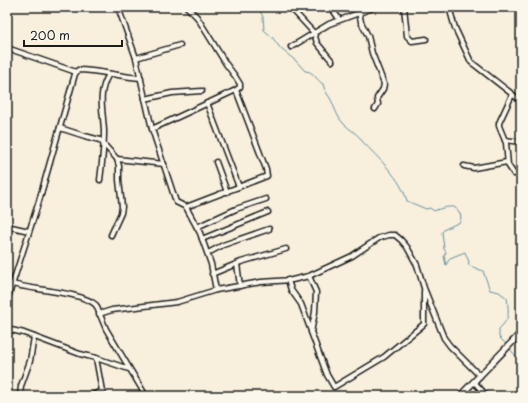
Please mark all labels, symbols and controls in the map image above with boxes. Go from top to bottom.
scale bar [24,22,122,48]
text: 200 m [30,26,70,44]

